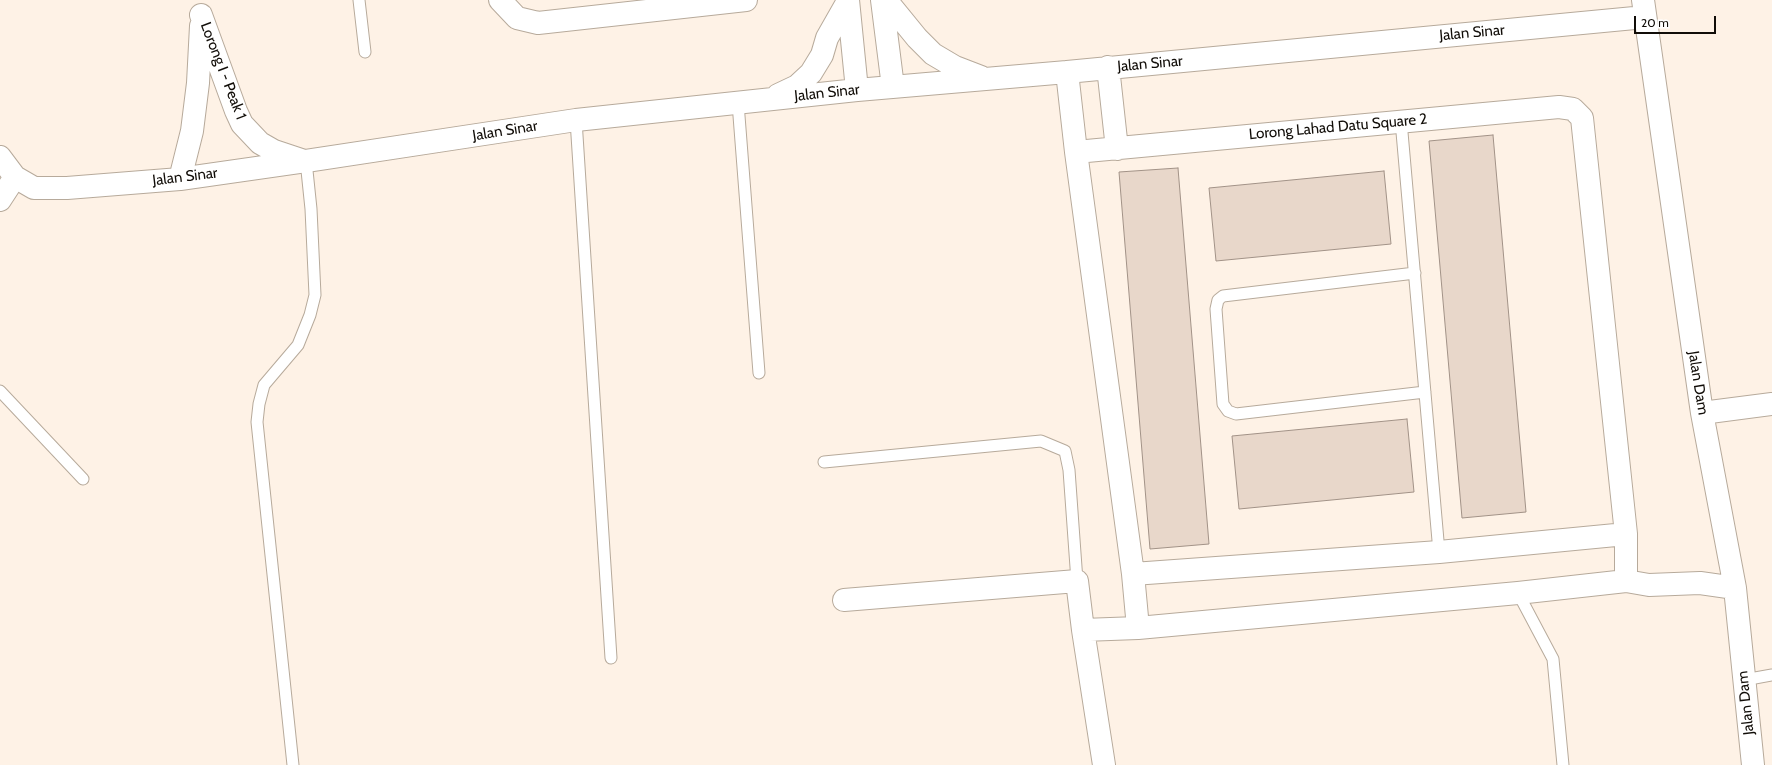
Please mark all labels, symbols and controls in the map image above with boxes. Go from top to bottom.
scale bar [1636,8,1718,34]
text: 20 m [1641,15,1669,30]
street label: Lorong I - Peak 1 [196,20,250,122]
street label: Jalan Sinar [1439,21,1505,45]
street label: Jalan Sinar [1117,52,1183,76]
street label: Jalan Sinar [793,81,861,105]
street label: Lorong Lahad Datu Square 2 [1248,110,1428,144]
street label: Jalan Sinar [471,117,539,145]
street label: Jalan Sinar [151,164,219,190]
street label: Jalan Dam [1684,350,1712,416]
street label: Jalan Dam [1734,670,1758,736]

